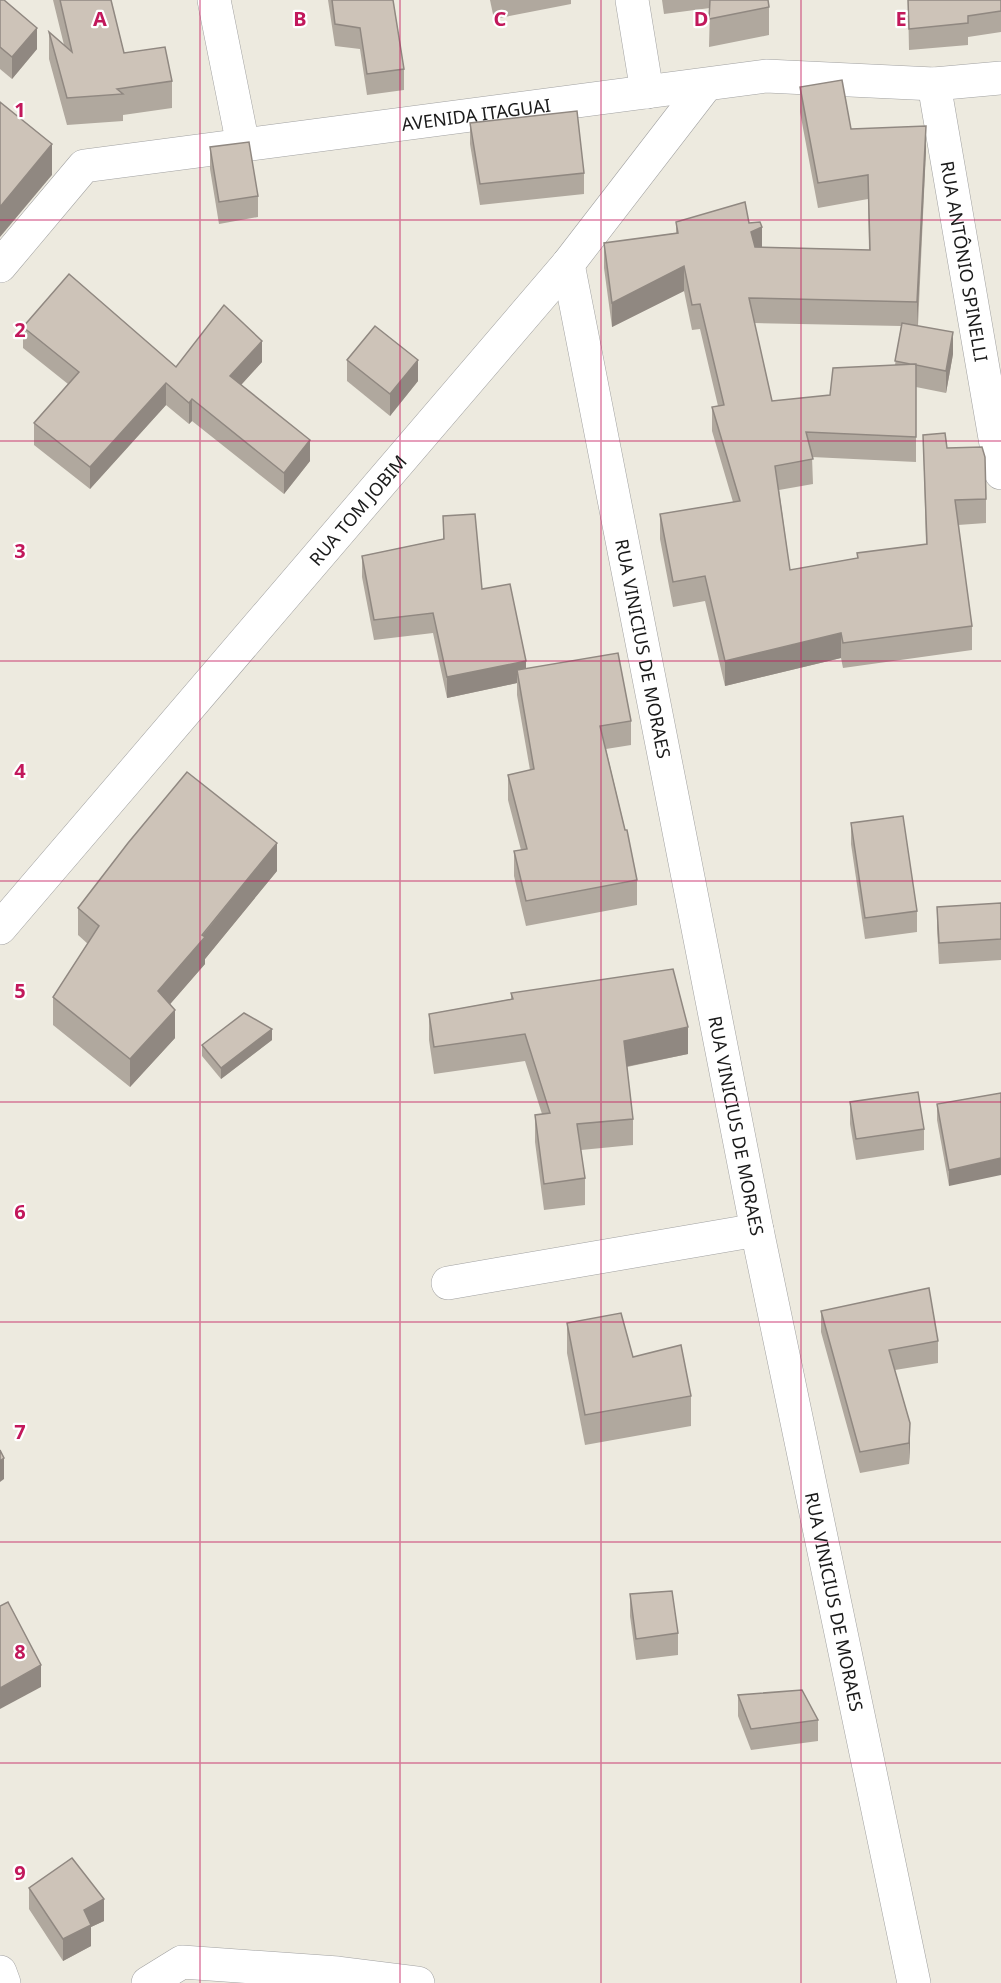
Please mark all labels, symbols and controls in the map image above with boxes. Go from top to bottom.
text: A [93,5,107,32]
text: B [293,5,307,32]
text: C [494,5,507,32]
text: D [694,5,708,32]
text: E [895,5,907,32]
street label: AVENIDA ITAGUAI [400,93,552,136]
text: 1 [14,96,26,123]
street label: RUA ANTÔNIO SPINELLI [935,159,994,364]
text: 2 [14,316,26,343]
street label: RUA TOM JOBIM [303,450,412,570]
text: 3 [14,537,26,564]
street label: RUA VINICIUS DE MORAES [610,537,676,761]
text: 4 [14,757,26,784]
text: 5 [14,977,26,1004]
street label: RUA VINICIUS DE MORAES [703,1014,770,1238]
text: 6 [14,1198,26,1225]
text: 7 [14,1418,26,1445]
street label: RUA VINICIUS DE MORAES [800,1490,869,1714]
text: 8 [14,1638,26,1665]
text: 9 [14,1859,26,1886]

